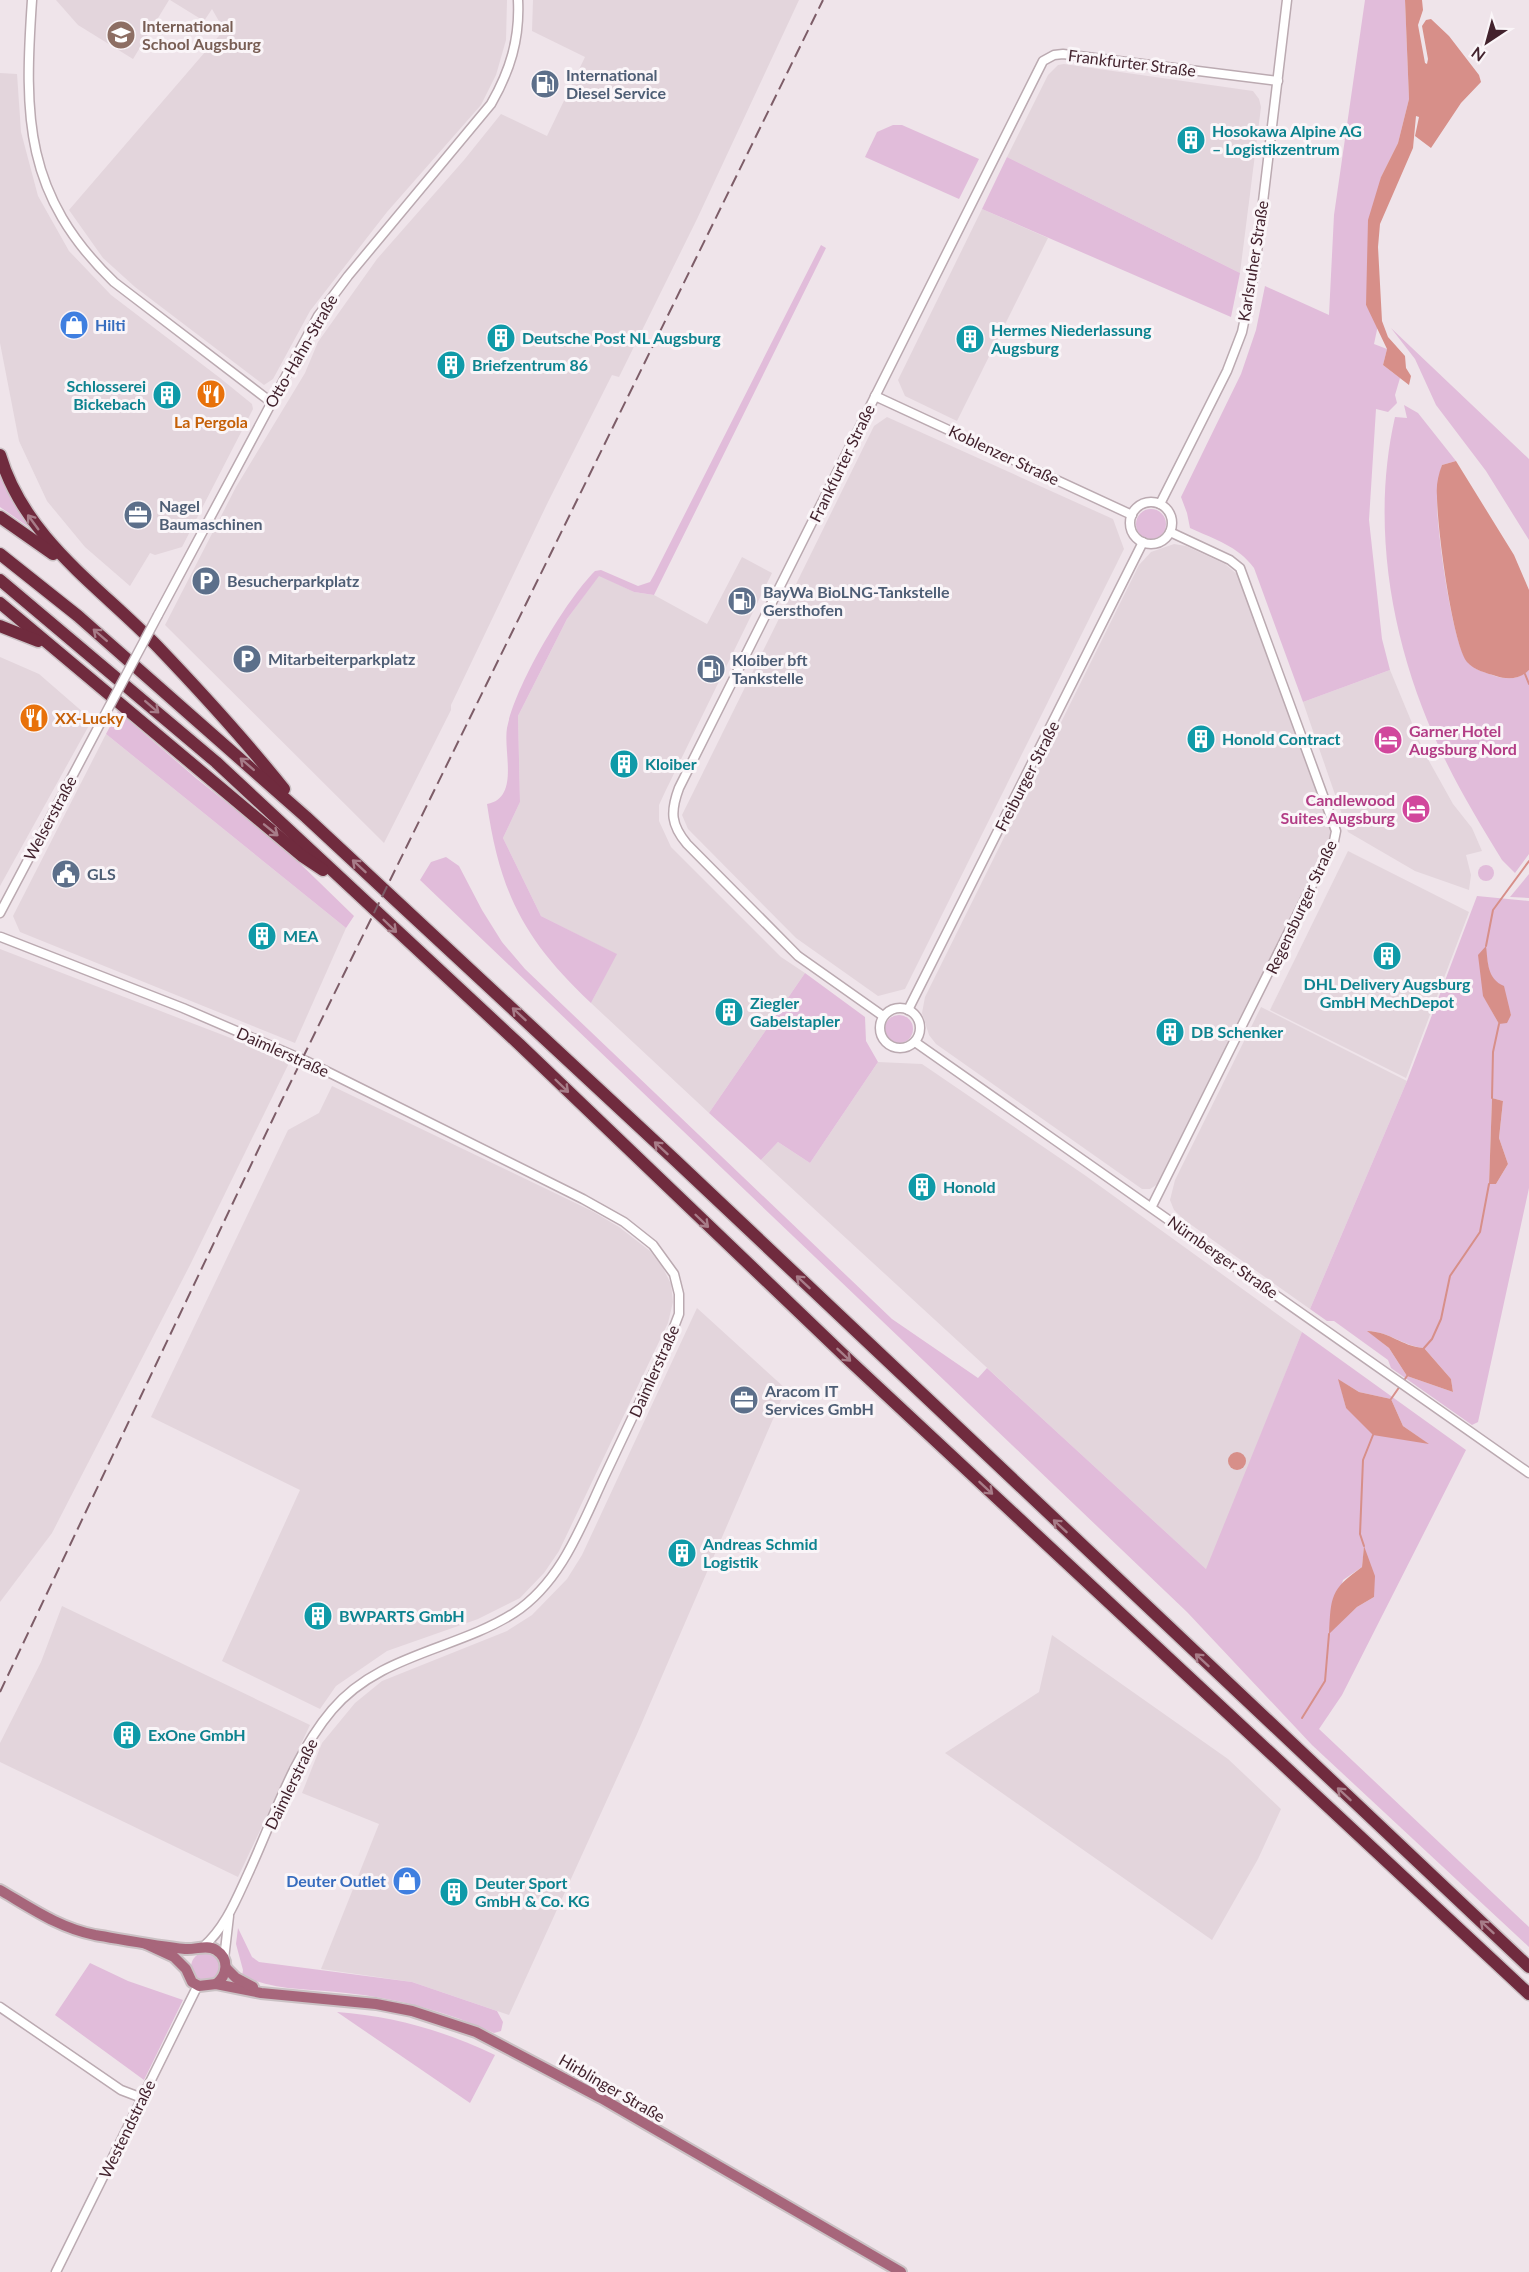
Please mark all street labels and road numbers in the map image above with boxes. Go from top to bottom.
street label: Frankfurter Straße [1067,45,1197,80]
street label: Karlsruher Straße [1234,199,1271,323]
street label: Otto-Hahn-Straße [260,291,341,411]
street label: Frankfurter Straße [805,401,878,525]
street label: Koblenzer Straße [946,421,1062,488]
street label: Freiburger Straße [991,717,1063,834]
street label: Welserstraße [19,772,80,863]
street label: Regensburger Straße [1261,837,1340,977]
street label: Daimlerstraße [234,1023,332,1080]
street label: Nürnberger Straße [1164,1211,1282,1302]
street label: Daimlerstraße [625,1322,682,1420]
street label: Daimlerstraße [260,1735,321,1832]
street label: Hirblinger Straße [556,2050,668,2126]
street label: Westendstraße [95,2076,159,2181]

